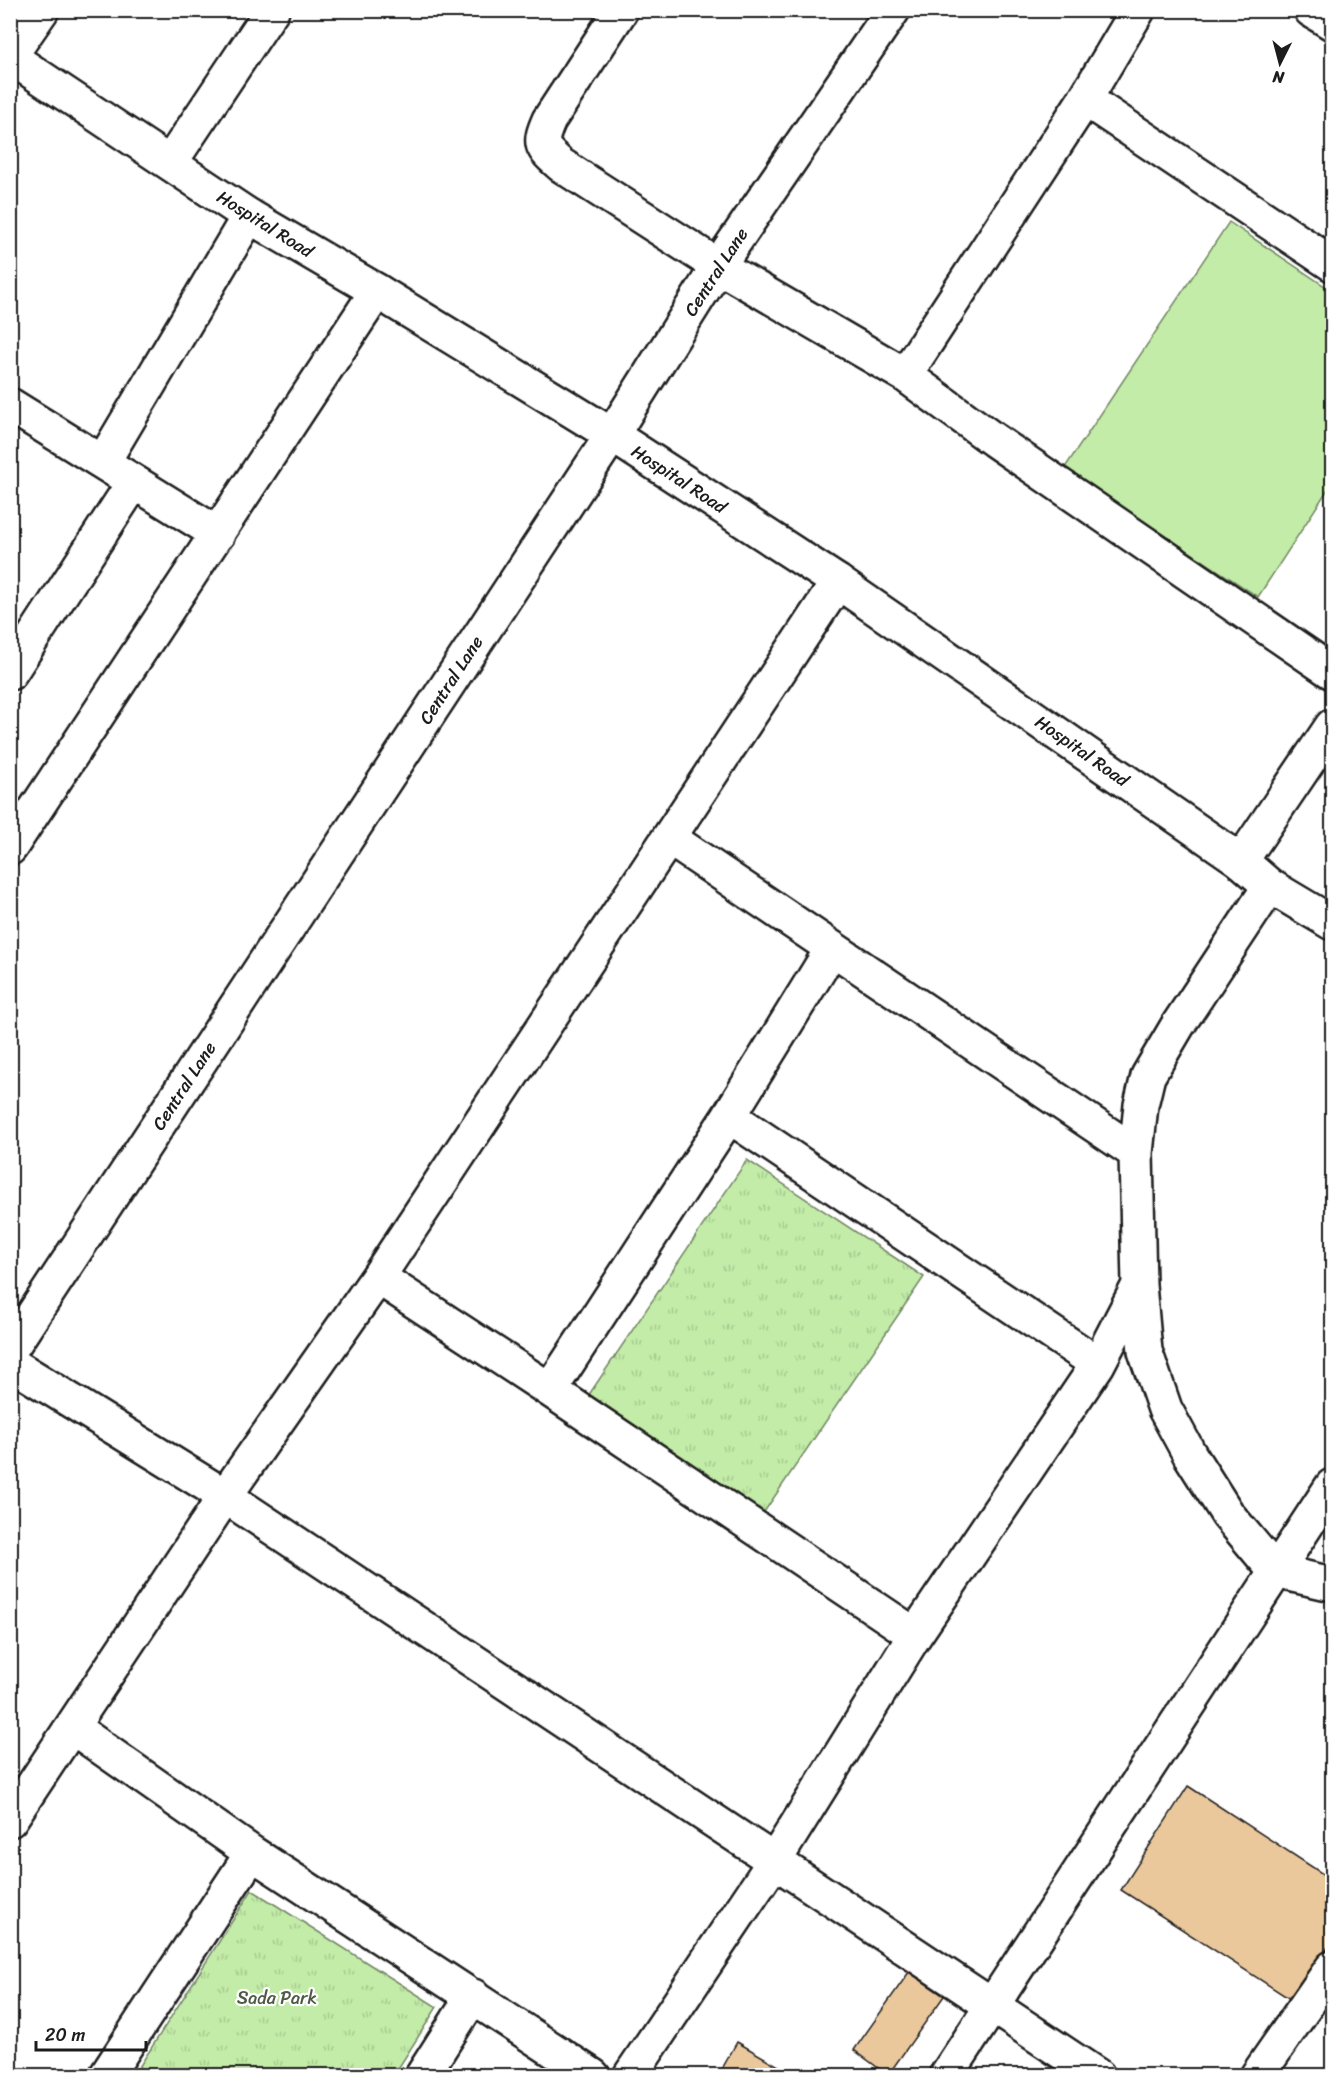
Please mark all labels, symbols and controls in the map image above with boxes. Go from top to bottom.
north arrow [1250,33,1310,93]
text: N [1271,62,1287,93]
street label: Hospital Road [210,181,321,267]
street label: Central Lane [675,221,757,323]
street label: Hospital Road [624,436,735,523]
street label: Central Lane [410,629,492,731]
street label: Hospital Road [1028,707,1137,796]
street label: Central Lane [143,1035,225,1137]
park label: Sada Park [237,1982,317,2014]
scale bar [36,2014,146,2052]
text: 20 m [45,2019,85,2051]

